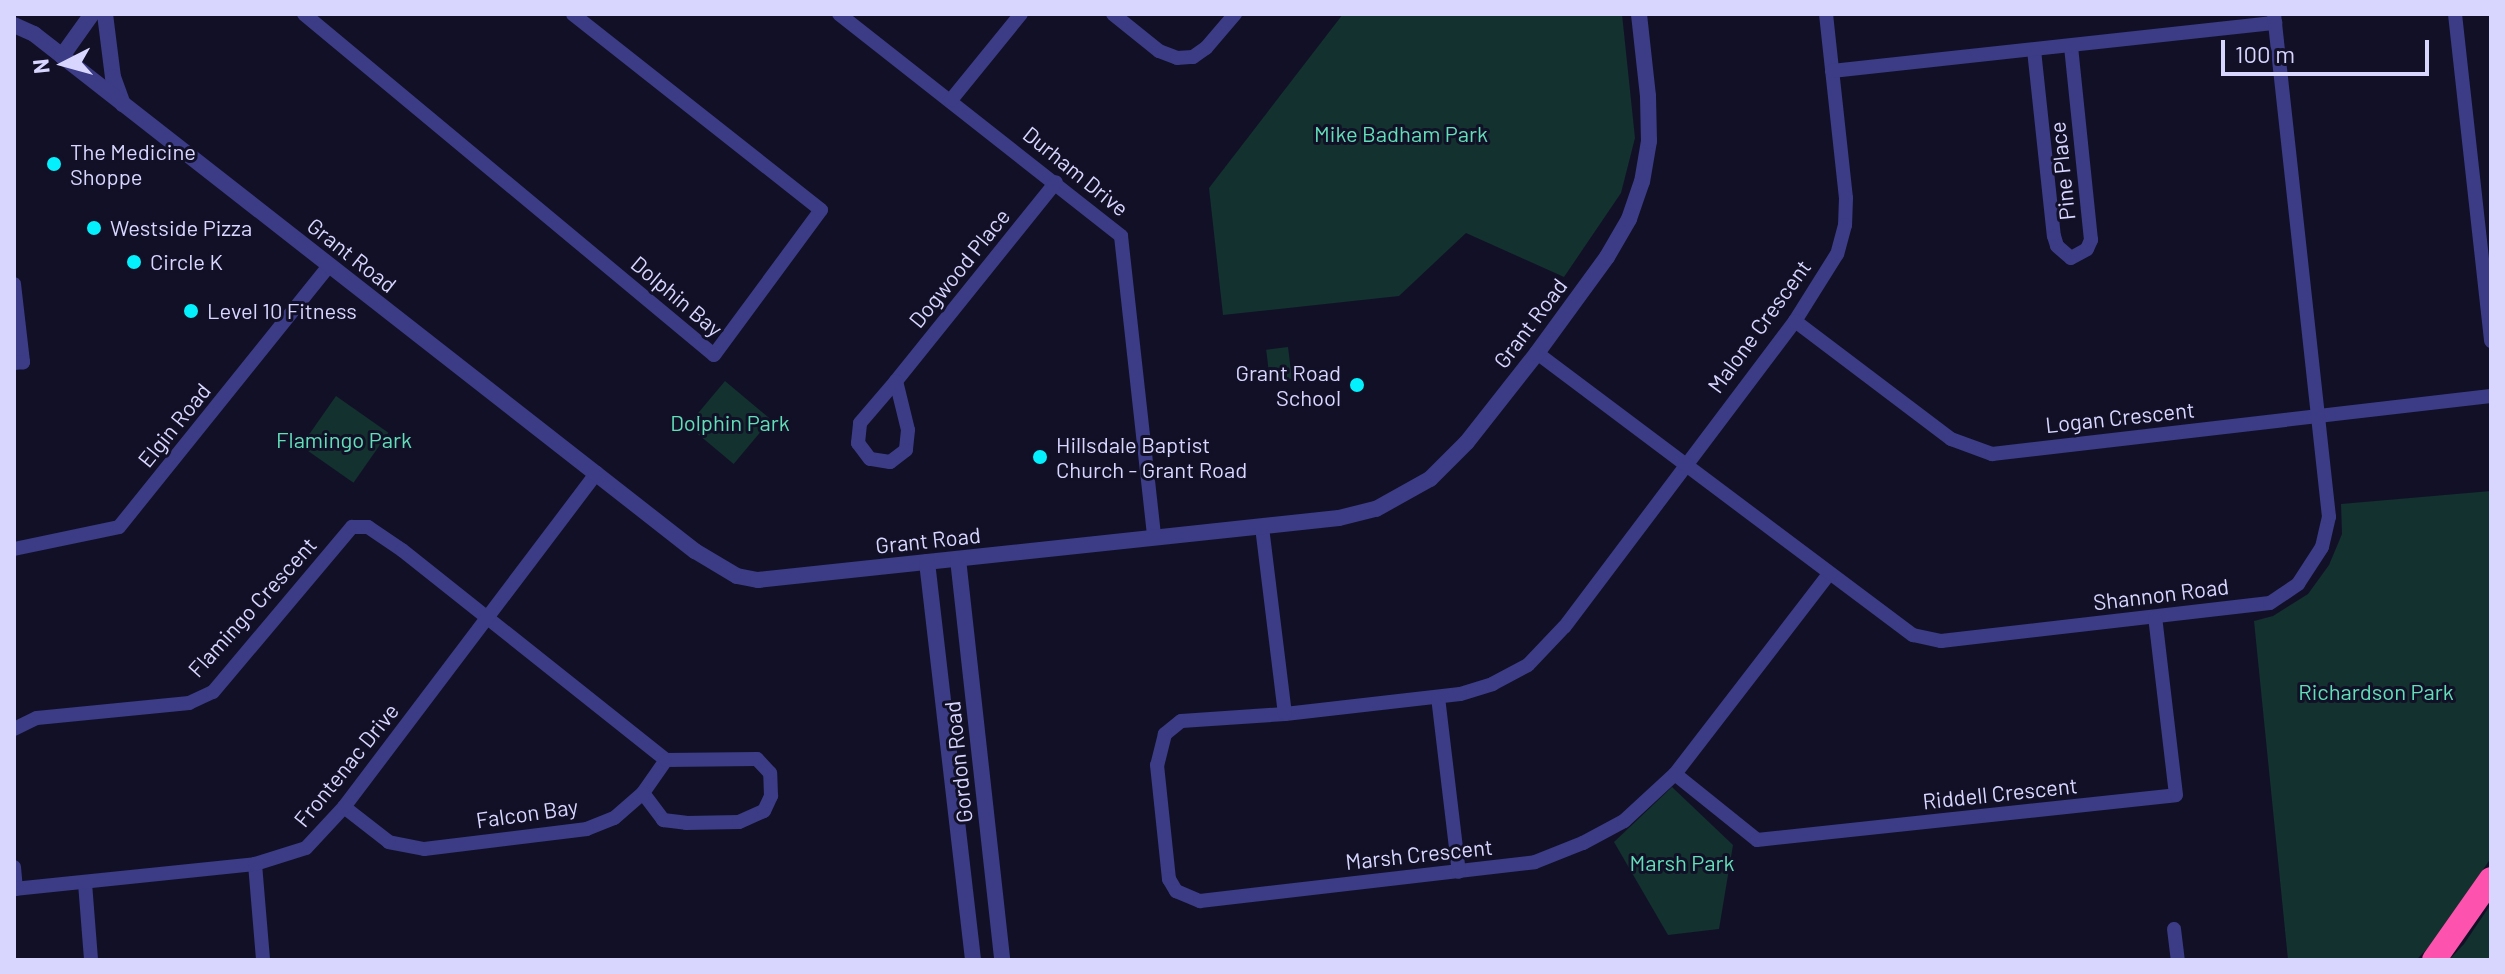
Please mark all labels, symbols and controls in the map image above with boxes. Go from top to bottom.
north arrow [24,24,104,104]
scale bar [2225,24,2433,74]
text: 100 m [2235,39,2295,68]
text: N [26,58,54,75]
street label: Pine Place [2044,120,2080,222]
street label: Durham Drive [1018,121,1134,221]
park label: Mike Badham Park [1314,121,1488,147]
place label: The Medicine Shoppe [70,138,196,190]
marker: The Medicine Shoppe [45,155,63,173]
street label: Dogwood Place [903,203,1015,333]
street label: Grant Road [302,212,402,298]
place label: Westside Pizza [110,215,252,241]
marker: Westside Pizza [85,219,103,237]
place label: Circle K [150,249,223,275]
street label: Dolphin Bay [626,250,728,342]
marker: Circle K [125,253,143,271]
street label: Malone Crescent [1702,254,1816,398]
street label: Grant Road [1488,273,1572,373]
place label: Level 10 Fitness [207,298,357,324]
marker: Level 10 Fitness [182,302,200,320]
place label: Grant Road School [1235,359,1341,410]
marker: Grant Road School [1348,376,1366,394]
street label: Elgin Road [132,378,216,472]
street label: Logan Crescent [2044,396,2196,438]
park label: Dolphin Park [670,410,790,436]
park label: Flamingo Park [276,427,412,453]
place label: Hillsdale Baptist Church - Grant Road [1056,431,1247,482]
marker: Hillsdale Baptist Church - Grant Road [1031,448,1049,466]
street label: Grant Road [874,521,982,559]
street label: Flamingo Crescent [182,532,322,682]
street label: Shannon Road [2092,573,2230,615]
park label: Richardson Park [2298,679,2454,705]
street label: Frontenac Drive [288,698,404,832]
street label: Gordon Road [938,700,978,824]
street label: Riddell Crescent [1921,772,2079,814]
street label: Falcon Bay [474,793,580,833]
street label: Marsh Crescent [1344,833,1494,875]
park label: Marsh Park [1630,850,1734,876]

